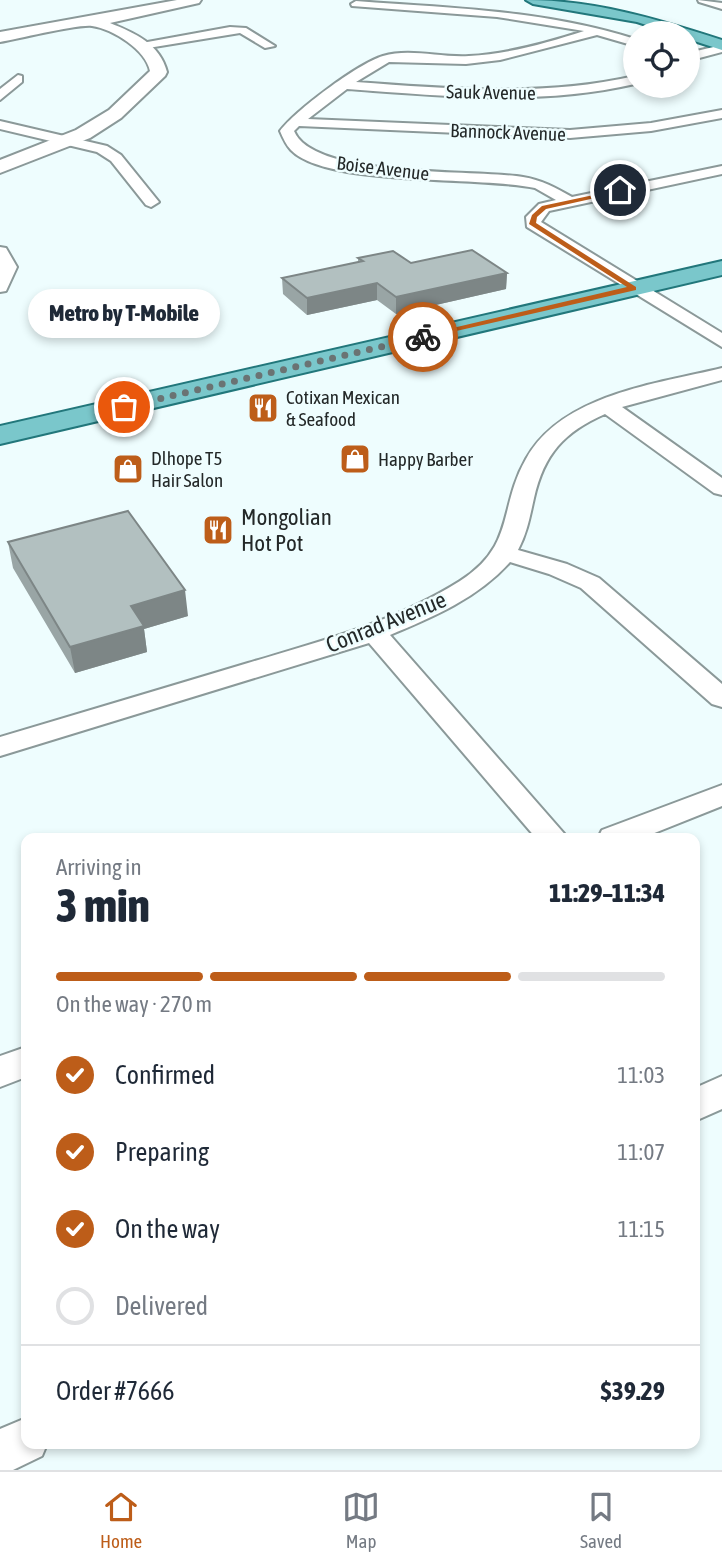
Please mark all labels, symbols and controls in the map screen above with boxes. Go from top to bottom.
map controls [623,21,700,98]
button: locate [623,21,700,98]
street label: Sauk Avenue [446,80,536,104]
street label: Bannock Avenue [450,119,566,145]
street label: Boise Avenue [336,151,430,185]
pin [590,160,650,220]
icon: home [601,171,639,209]
callout: Metro by T-Mobile [28,288,220,337]
text: Metro by T-Mobile [49,300,199,326]
courier [388,302,458,372]
icon: bike [404,318,442,356]
pin [94,377,154,437]
place label: Cotixan Mexican & Seafood [286,386,400,430]
icon: bag [105,388,143,426]
restaurant icon: Cotixan Mexican & Seafood [246,391,280,425]
shop icon: Happy Barber [338,442,372,476]
place label: Dlhope T5 Hair Salon [151,447,223,491]
place label: Happy Barber [378,448,473,470]
shop icon: Dlhope T5 Hair Salon [111,452,145,486]
place label: Mongolian Hot Pot [241,504,332,556]
restaurant icon: Mongolian Hot Pot [201,513,235,547]
street label: Conrad Avenue [322,586,450,658]
text: Arriving in [56,854,142,880]
text: 11:29–11:34 [549,878,665,908]
text: 3 min [56,879,150,932]
text: On the way · 270 m [56,991,212,1017]
icon: check [56,1056,94,1094]
text: Confirmed [115,1060,215,1090]
text: 11:03 [617,1062,665,1088]
icon: check [56,1133,94,1171]
text: Preparing [115,1137,209,1167]
text: 11:07 [617,1139,665,1165]
icon: check [56,1210,94,1248]
text: On the way [115,1214,220,1244]
text: 11:15 [618,1216,665,1242]
text: Delivered [115,1291,208,1321]
text: Order #7666 [56,1376,175,1406]
text: $39.29 [601,1376,665,1406]
tab: Home [100,1488,142,1552]
tab: Map [342,1488,380,1552]
tab: Saved [580,1488,622,1552]

